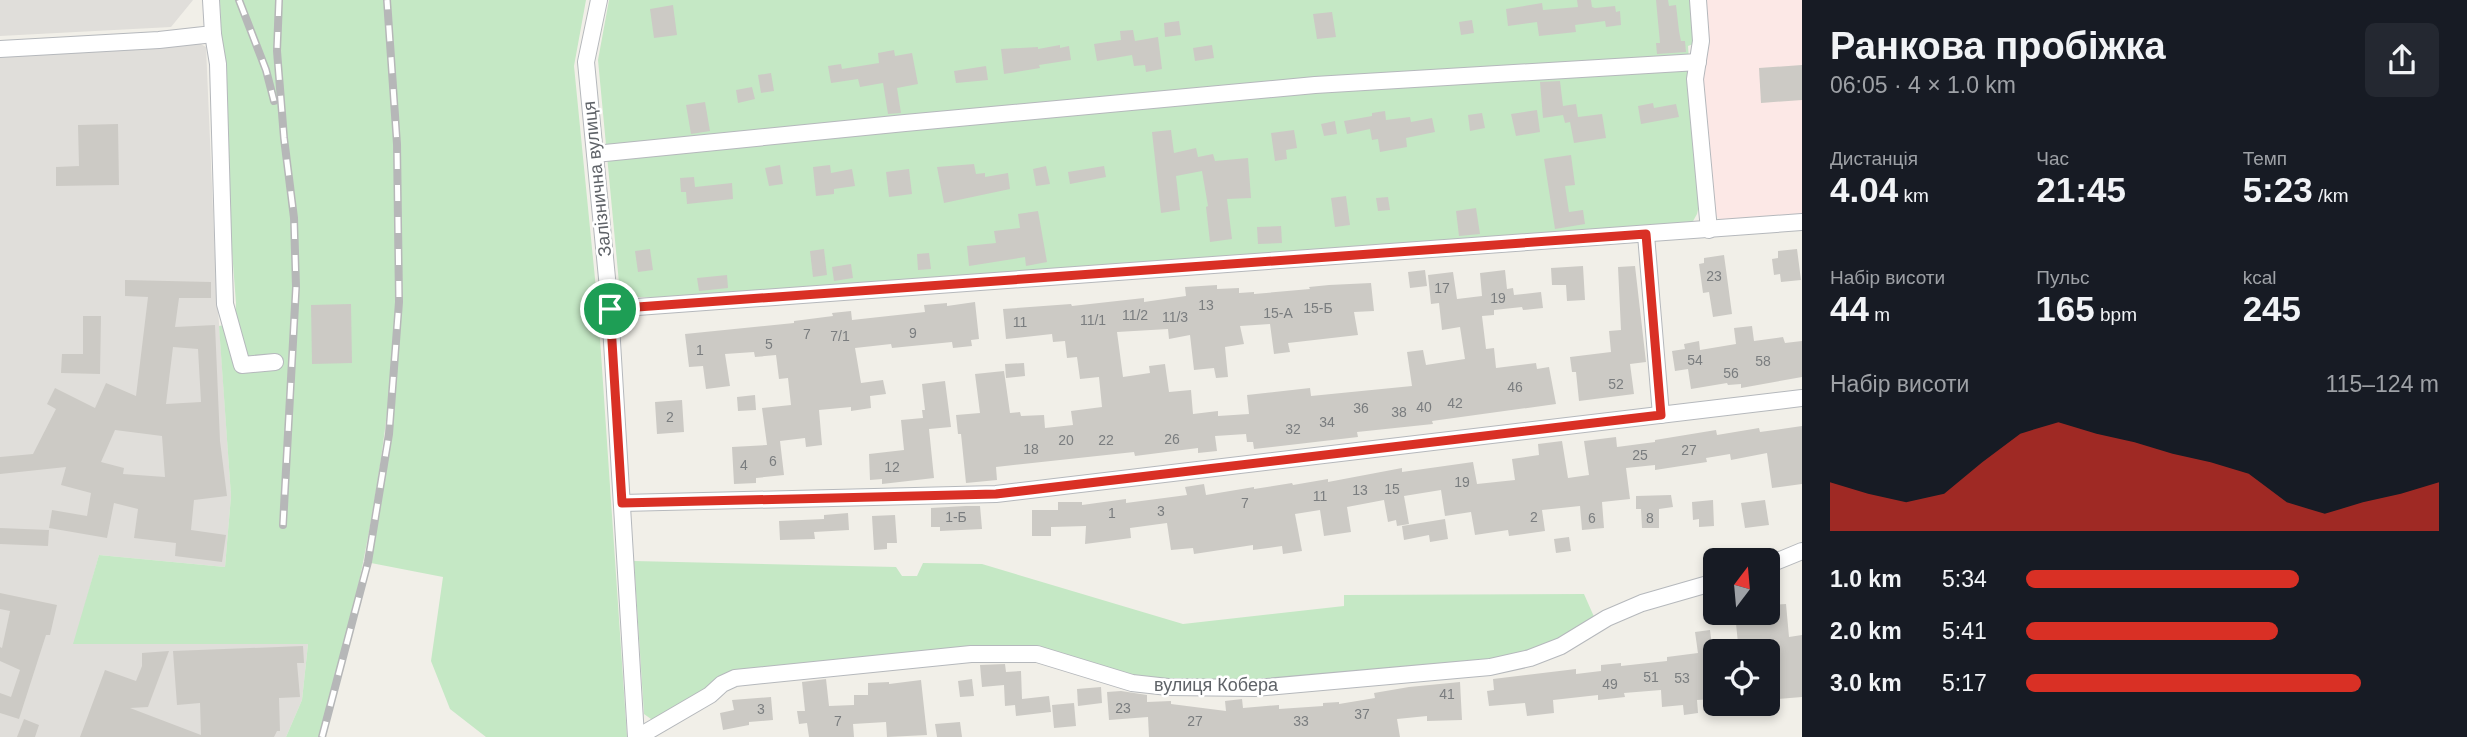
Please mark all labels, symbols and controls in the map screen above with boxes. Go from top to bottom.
button: share [2365,23,2439,97]
text: Ранкова пробіжка [1830,25,2166,67]
text: 06:05 · 4 × 1.0 km [1830,72,2016,98]
street label: Залізнична вулиця [579,100,615,258]
text: Дистанція [1830,148,1918,169]
text: Час [2036,148,2069,169]
text: Темп [2243,148,2287,169]
text: 4.04 [1830,170,1898,209]
text: 21:45 [2036,170,2126,209]
text: 5:23 [2243,170,2313,209]
text: km [1898,185,1929,206]
text: /km [2313,185,2349,206]
text: Набір висоти [1830,267,1945,288]
text: Пульс [2036,267,2090,288]
text: kcal [2243,267,2276,288]
house number: 23 [1706,268,1722,284]
pin [580,279,640,339]
house number: 17 [1434,280,1450,296]
text: 44 [1830,289,1869,328]
text: 165 [2036,289,2095,328]
text: 245 [2243,289,2301,328]
icon: arrive [591,290,629,328]
house number: 19 [1490,290,1506,306]
house number: 13 [1198,297,1214,313]
house number: 15-Б [1303,300,1333,316]
text: m [1869,304,1890,325]
text: bpm [2095,304,2137,325]
house number: 15-А [1263,305,1293,321]
house number: 11/2 [1122,307,1148,323]
house number: 11/3 [1162,309,1188,325]
house number: 11/1 [1080,312,1106,328]
house number: 11 [1013,314,1027,330]
house number: 9 [909,325,917,341]
house number: 7 [803,326,811,342]
house number: 7/1 [830,328,850,344]
house number: 5 [765,336,773,352]
house number: 1 [696,342,704,358]
house number: 54 [1687,352,1703,368]
house number: 58 [1755,353,1771,369]
house number: 56 [1723,365,1739,381]
text: Набір висоти [1830,371,1969,397]
text: 115–124 m [2326,371,2439,397]
house number: 52 [1608,376,1624,392]
house number: 46 [1507,379,1523,395]
house number: 42 [1447,395,1463,411]
house number: 40 [1416,399,1432,415]
house number: 36 [1353,400,1369,416]
house number: 38 [1391,404,1407,420]
house number: 2 [666,409,674,425]
house number: 34 [1319,414,1335,430]
house number: 32 [1285,421,1301,437]
house number: 26 [1164,431,1180,447]
house number: 20 [1058,432,1074,448]
house number: 22 [1098,432,1114,448]
house number: 18 [1023,441,1039,457]
house number: 27 [1681,442,1697,458]
house number: 25 [1632,447,1648,463]
house number: 6 [769,453,777,469]
house number: 4 [740,457,748,473]
house number: 12 [884,459,900,475]
house number: 19 [1454,474,1470,490]
house number: 15 [1384,481,1400,497]
house number: 13 [1352,482,1368,498]
house number: 11 [1313,488,1327,504]
house number: 7 [1241,495,1249,511]
house number: 3 [1157,503,1165,519]
house number: 1 [1108,505,1116,521]
house number: 1-Б [945,509,967,525]
house number: 2 [1530,509,1538,525]
house number: 6 [1588,510,1596,526]
house number: 8 [1646,510,1654,526]
north arrow [1703,548,1780,625]
map controls [1703,548,1780,716]
text: 1.0 km [1830,566,1902,592]
text: 5:34 [1942,566,1987,592]
text: 2.0 km [1830,618,1902,644]
text: 5:41 [1942,618,1987,644]
button: locate [1703,639,1780,716]
house number: 51 [1643,669,1659,685]
house number: 53 [1674,670,1690,686]
text: 3.0 km [1830,670,1902,696]
text: 5:17 [1942,670,1987,696]
street label: вулиця Кобера [1154,675,1279,695]
house number: 49 [1602,676,1618,692]
house number: 41 [1439,686,1455,702]
house number: 23 [1115,700,1131,716]
house number: 3 [757,701,765,717]
house number: 37 [1354,706,1370,722]
house number: 7 [834,713,842,729]
house number: 27 [1187,713,1203,729]
house number: 33 [1293,713,1309,729]

